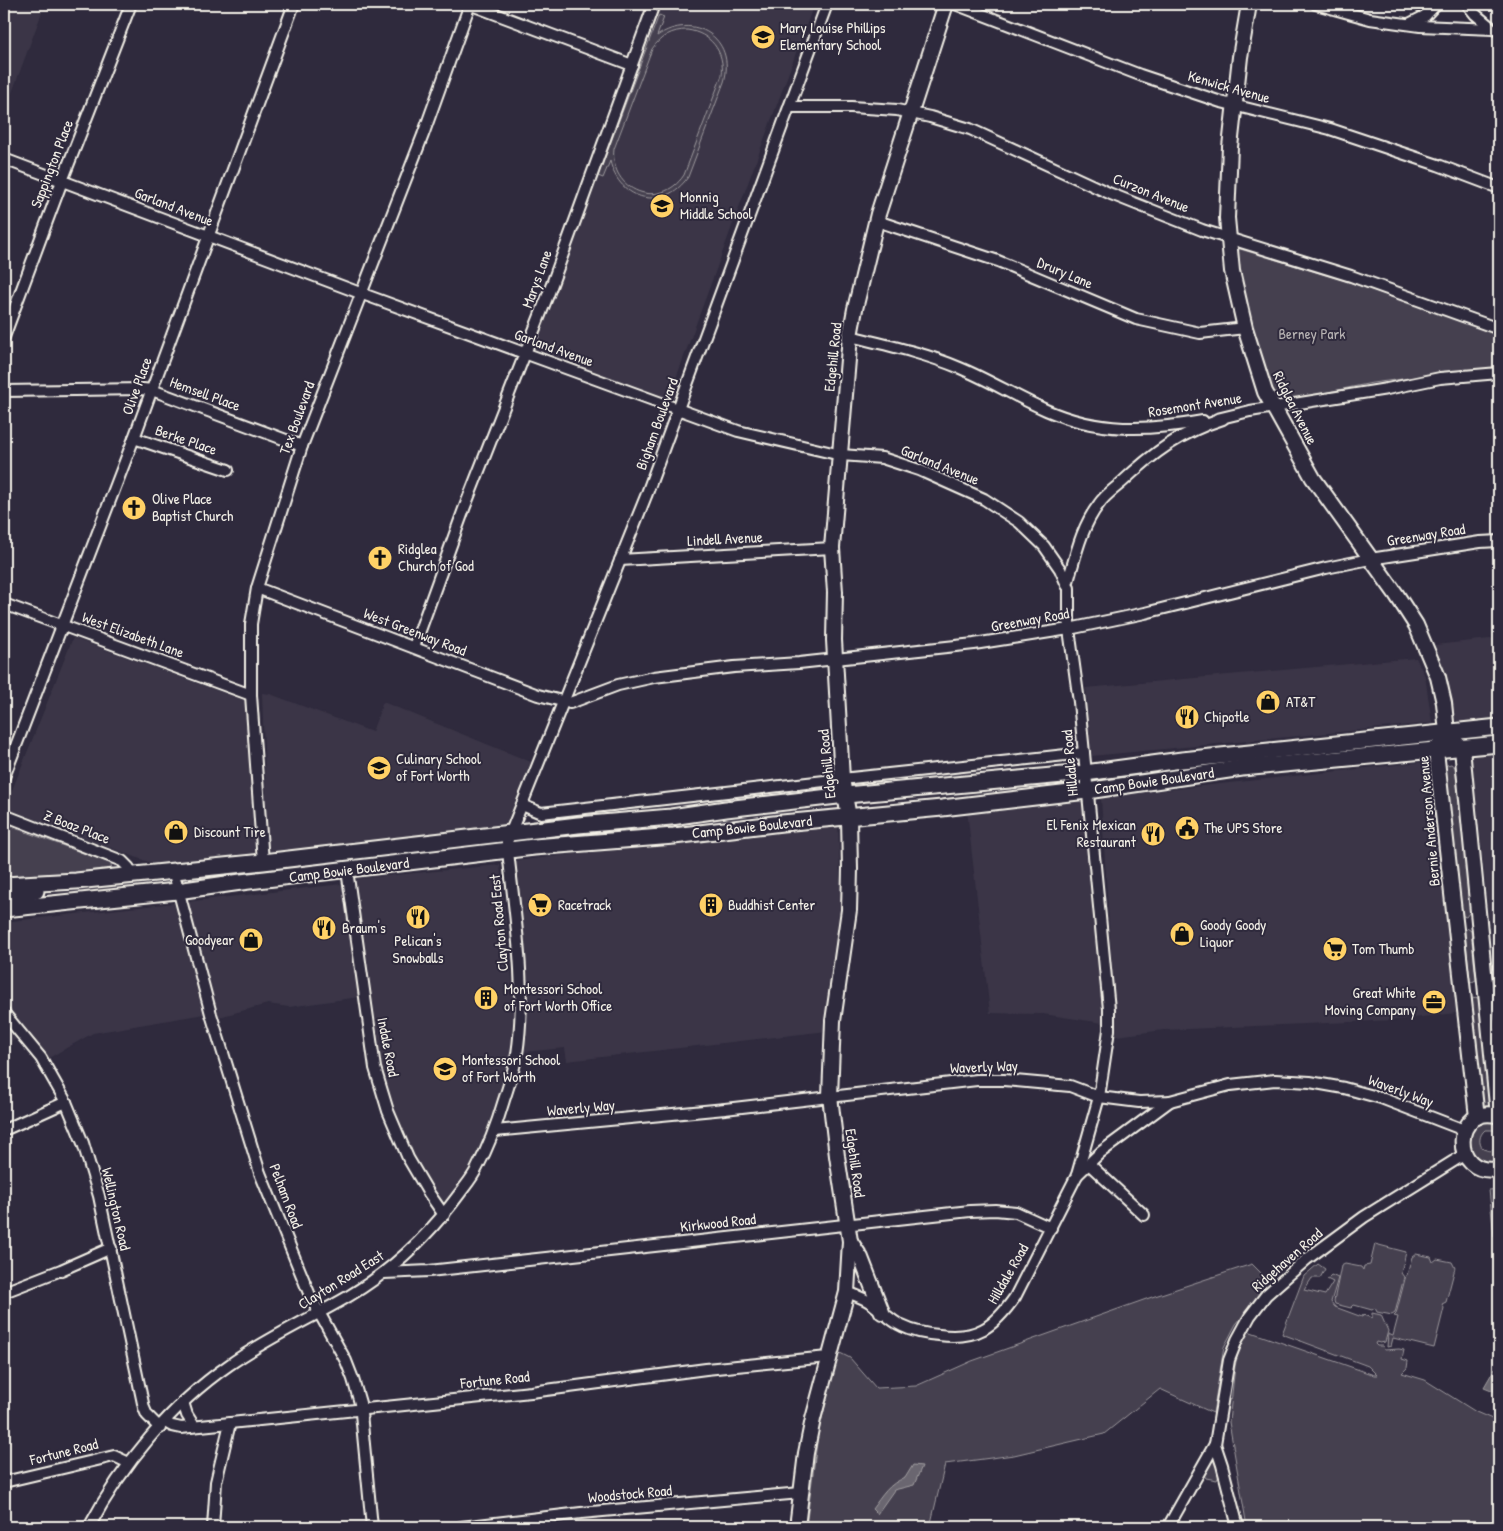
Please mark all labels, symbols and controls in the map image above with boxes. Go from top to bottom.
place label: Mary Louise Phillips Elementary School [780,17,886,55]
school or university icon: Mary Louise Phillips Elementary School [750,24,776,50]
street label: Kenwick Avenue [1186,65,1273,108]
street label: Sappington Place [25,117,78,211]
street label: Curzon Avenue [1110,168,1193,217]
street label: Garland Avenue [132,182,217,231]
place label: Monnig Middle School [680,186,752,224]
school or university icon: Monnig Middle School [649,193,675,219]
street label: Marys Lane [516,247,557,311]
street label: Drury Lane [1034,251,1096,294]
street label: Edgehill Road [818,321,847,393]
street label: Garland Avenue [512,323,597,372]
park label: Berney Park [1279,323,1346,344]
street label: Olive Place [116,354,157,418]
street label: Ridglea Avenue [1268,367,1323,448]
street label: Hemsell Place [167,371,243,416]
street label: Bigham Boulevard [630,375,683,473]
street label: Tex Boulevard [274,378,319,457]
street label: Rosemont Avenue [1147,387,1243,422]
street label: Berke Place [153,419,220,460]
street label: Garland Avenue [898,439,983,490]
place label: Olive Place Baptist Church [152,488,233,526]
church icon: Olive Place Baptist Church [121,495,147,521]
street label: Greenway Road [1385,518,1467,551]
street label: Lindell Avenue [687,526,763,551]
place label: Ridglea Church of God [398,538,474,576]
church icon: Ridglea Church of God [367,545,393,571]
street label: West Greenway Road [361,602,470,661]
street label: Greenway Road [989,602,1071,637]
street label: West Elizabeth Lane [79,606,187,663]
shop icon: AT&T [1255,689,1281,715]
place label: AT&T [1286,691,1316,712]
restaurant icon: Chipotle [1174,704,1200,730]
place label: Chipotle [1204,706,1249,727]
street label: Edgehill Road [812,728,841,800]
street label: Hilldale Road [1056,729,1083,797]
place label: Culinary School of Fort Worth [396,748,481,786]
school or university icon: Culinary School of Fort Worth [366,755,392,781]
street label: Bernie Anderson Avenue [1412,755,1445,887]
street label: Camp Bowie Boulevard [1093,762,1215,799]
street label: Z Boaz Place [41,804,113,849]
street label: Camp Bowie Boulevard [691,810,813,843]
place label: El Fenix Mexican Restaurant [1047,814,1137,852]
public building icon: The UPS Store [1174,815,1200,841]
place label: The UPS Store [1204,817,1282,838]
shop icon: Discount Tire [163,819,189,845]
place label: Discount Tire [194,821,266,842]
restaurant icon: El Fenix Mexican Restaurant [1140,821,1166,847]
street label: Camp Bowie Boulevard [288,852,410,887]
street label: Clayton Road East [484,873,513,972]
supermarket icon: Racetrack [527,892,553,918]
building icon: Buddhist Center [698,892,724,918]
place label: Racetrack [558,894,611,915]
place label: Buddhist Center [728,894,815,915]
restaurant icon: Pelican's Snowballs [405,904,431,930]
place label: Goody Goody Liquor [1200,914,1266,952]
restaurant icon: Braum's [311,915,337,941]
place label: Braum's [342,917,386,938]
shop icon: Goody Goody Liquor [1169,921,1195,947]
shop icon: Goodyear [238,927,264,953]
place label: Goodyear [185,929,234,950]
place label: Pelican's Snowballs [393,930,444,968]
supermarket icon: Tom Thumb [1322,936,1348,962]
place label: Tom Thumb [1352,938,1414,959]
place label: Montessori School of Fort Worth Office [504,978,612,1016]
place label: Great White Moving Company [1325,982,1416,1020]
building icon: Montessori School of Fort Worth Office [473,985,499,1011]
office icon: Great White Moving Company [1421,989,1447,1015]
street label: Indale Road [372,1015,405,1079]
place label: Montessori School of Fort Worth [462,1049,560,1087]
street label: Waverly Way [950,1055,1018,1078]
school or university icon: Montessori School of Fort Worth [432,1056,458,1082]
street label: Waverly Way [1366,1069,1437,1112]
street label: Waverly Way [546,1094,616,1121]
street label: Edgehill Road [840,1127,871,1199]
street label: Pelham Road [265,1161,308,1231]
street label: Wellington Road [97,1165,136,1253]
street label: Kirkwood Road [679,1208,757,1237]
street label: Ridgehaven Road [1247,1223,1327,1296]
street label: Hilldale Road [982,1240,1033,1308]
street label: Clayton Road East [294,1244,388,1314]
street label: Fortune Road [458,1365,531,1394]
street label: Fortune Road [27,1433,100,1470]
street label: Woodstock Road [587,1479,673,1508]

